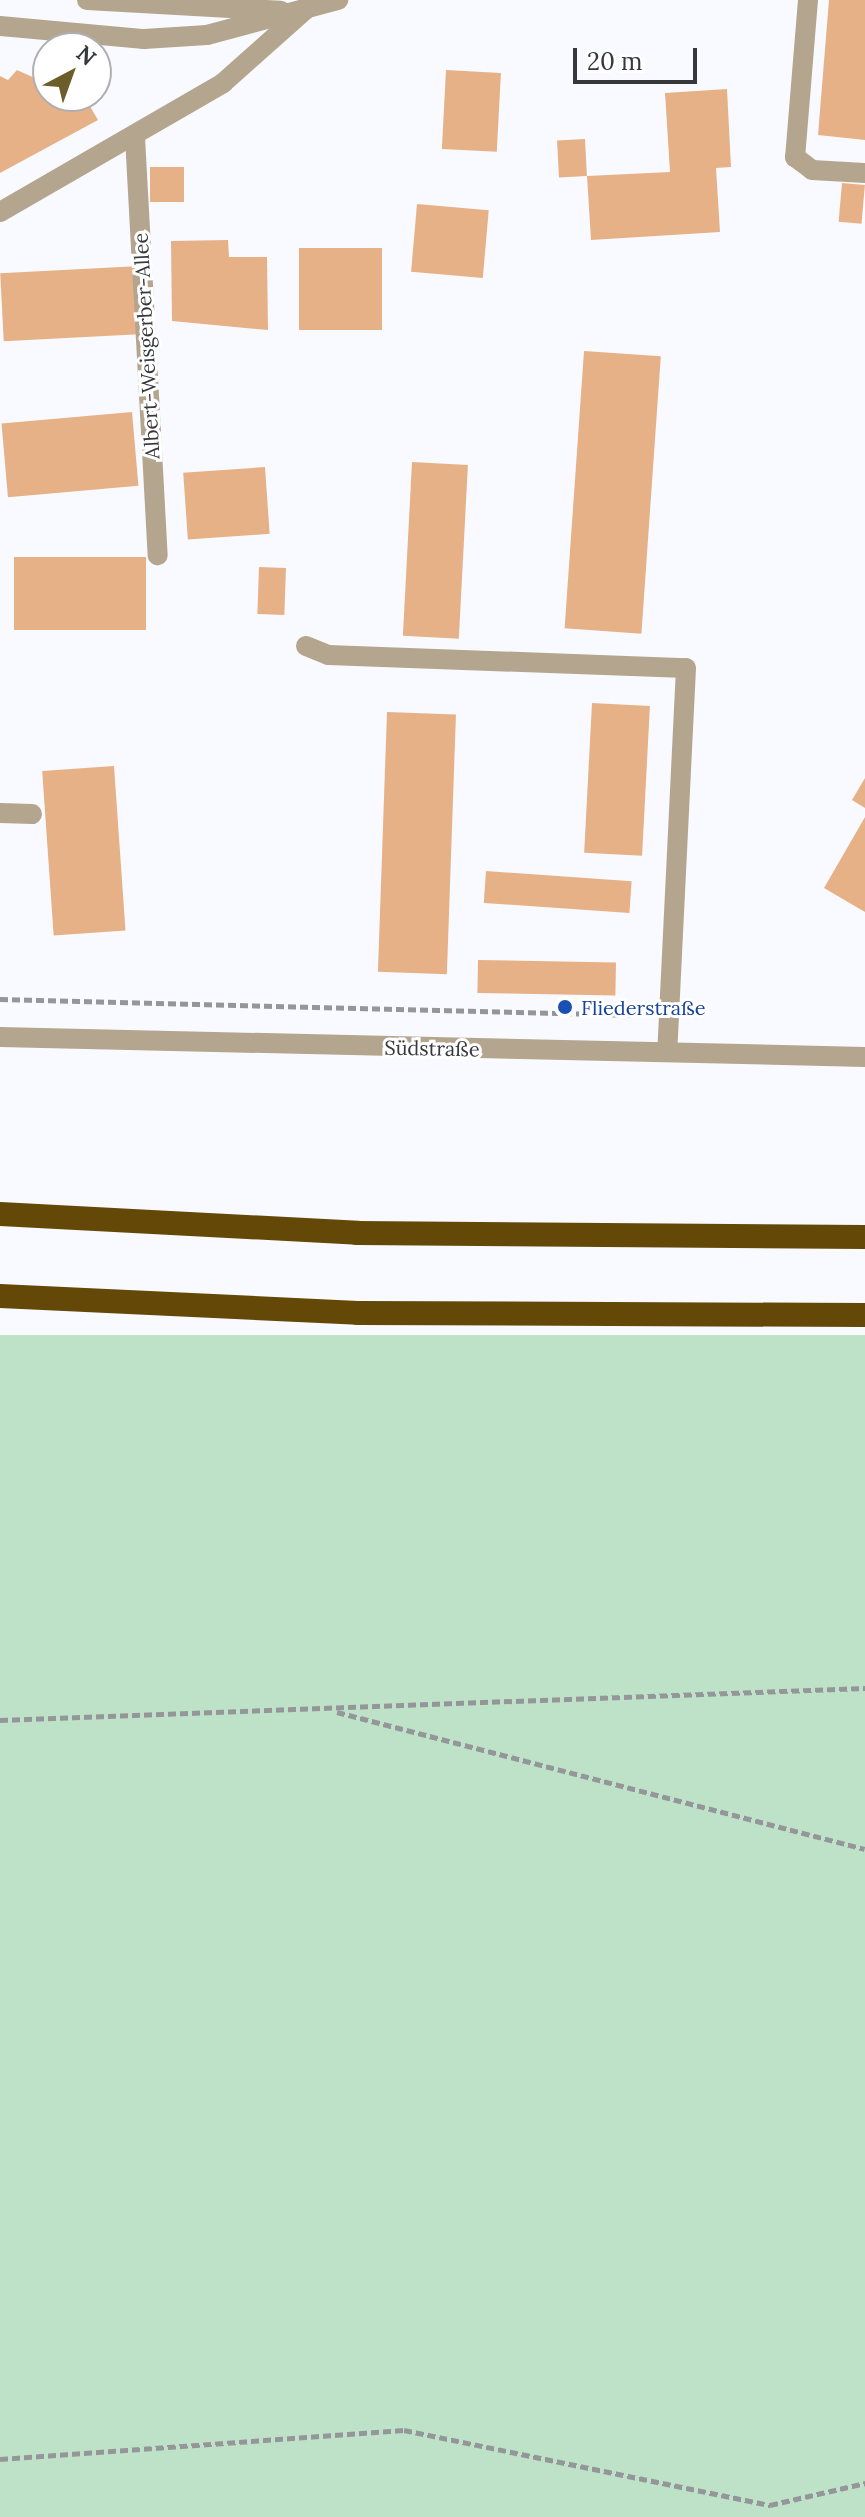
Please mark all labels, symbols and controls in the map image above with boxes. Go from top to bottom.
north arrow [32,32,112,112]
scale bar [577,32,701,82]
text: N [71,39,102,72]
text: 20 m [587,46,643,77]
street label: Albert-Weisgerber-Allee [128,232,164,460]
place label: Fliederstraße [581,995,706,1019]
marker: Fliederstraße [556,998,574,1016]
street label: Südstraße [384,1035,480,1061]

